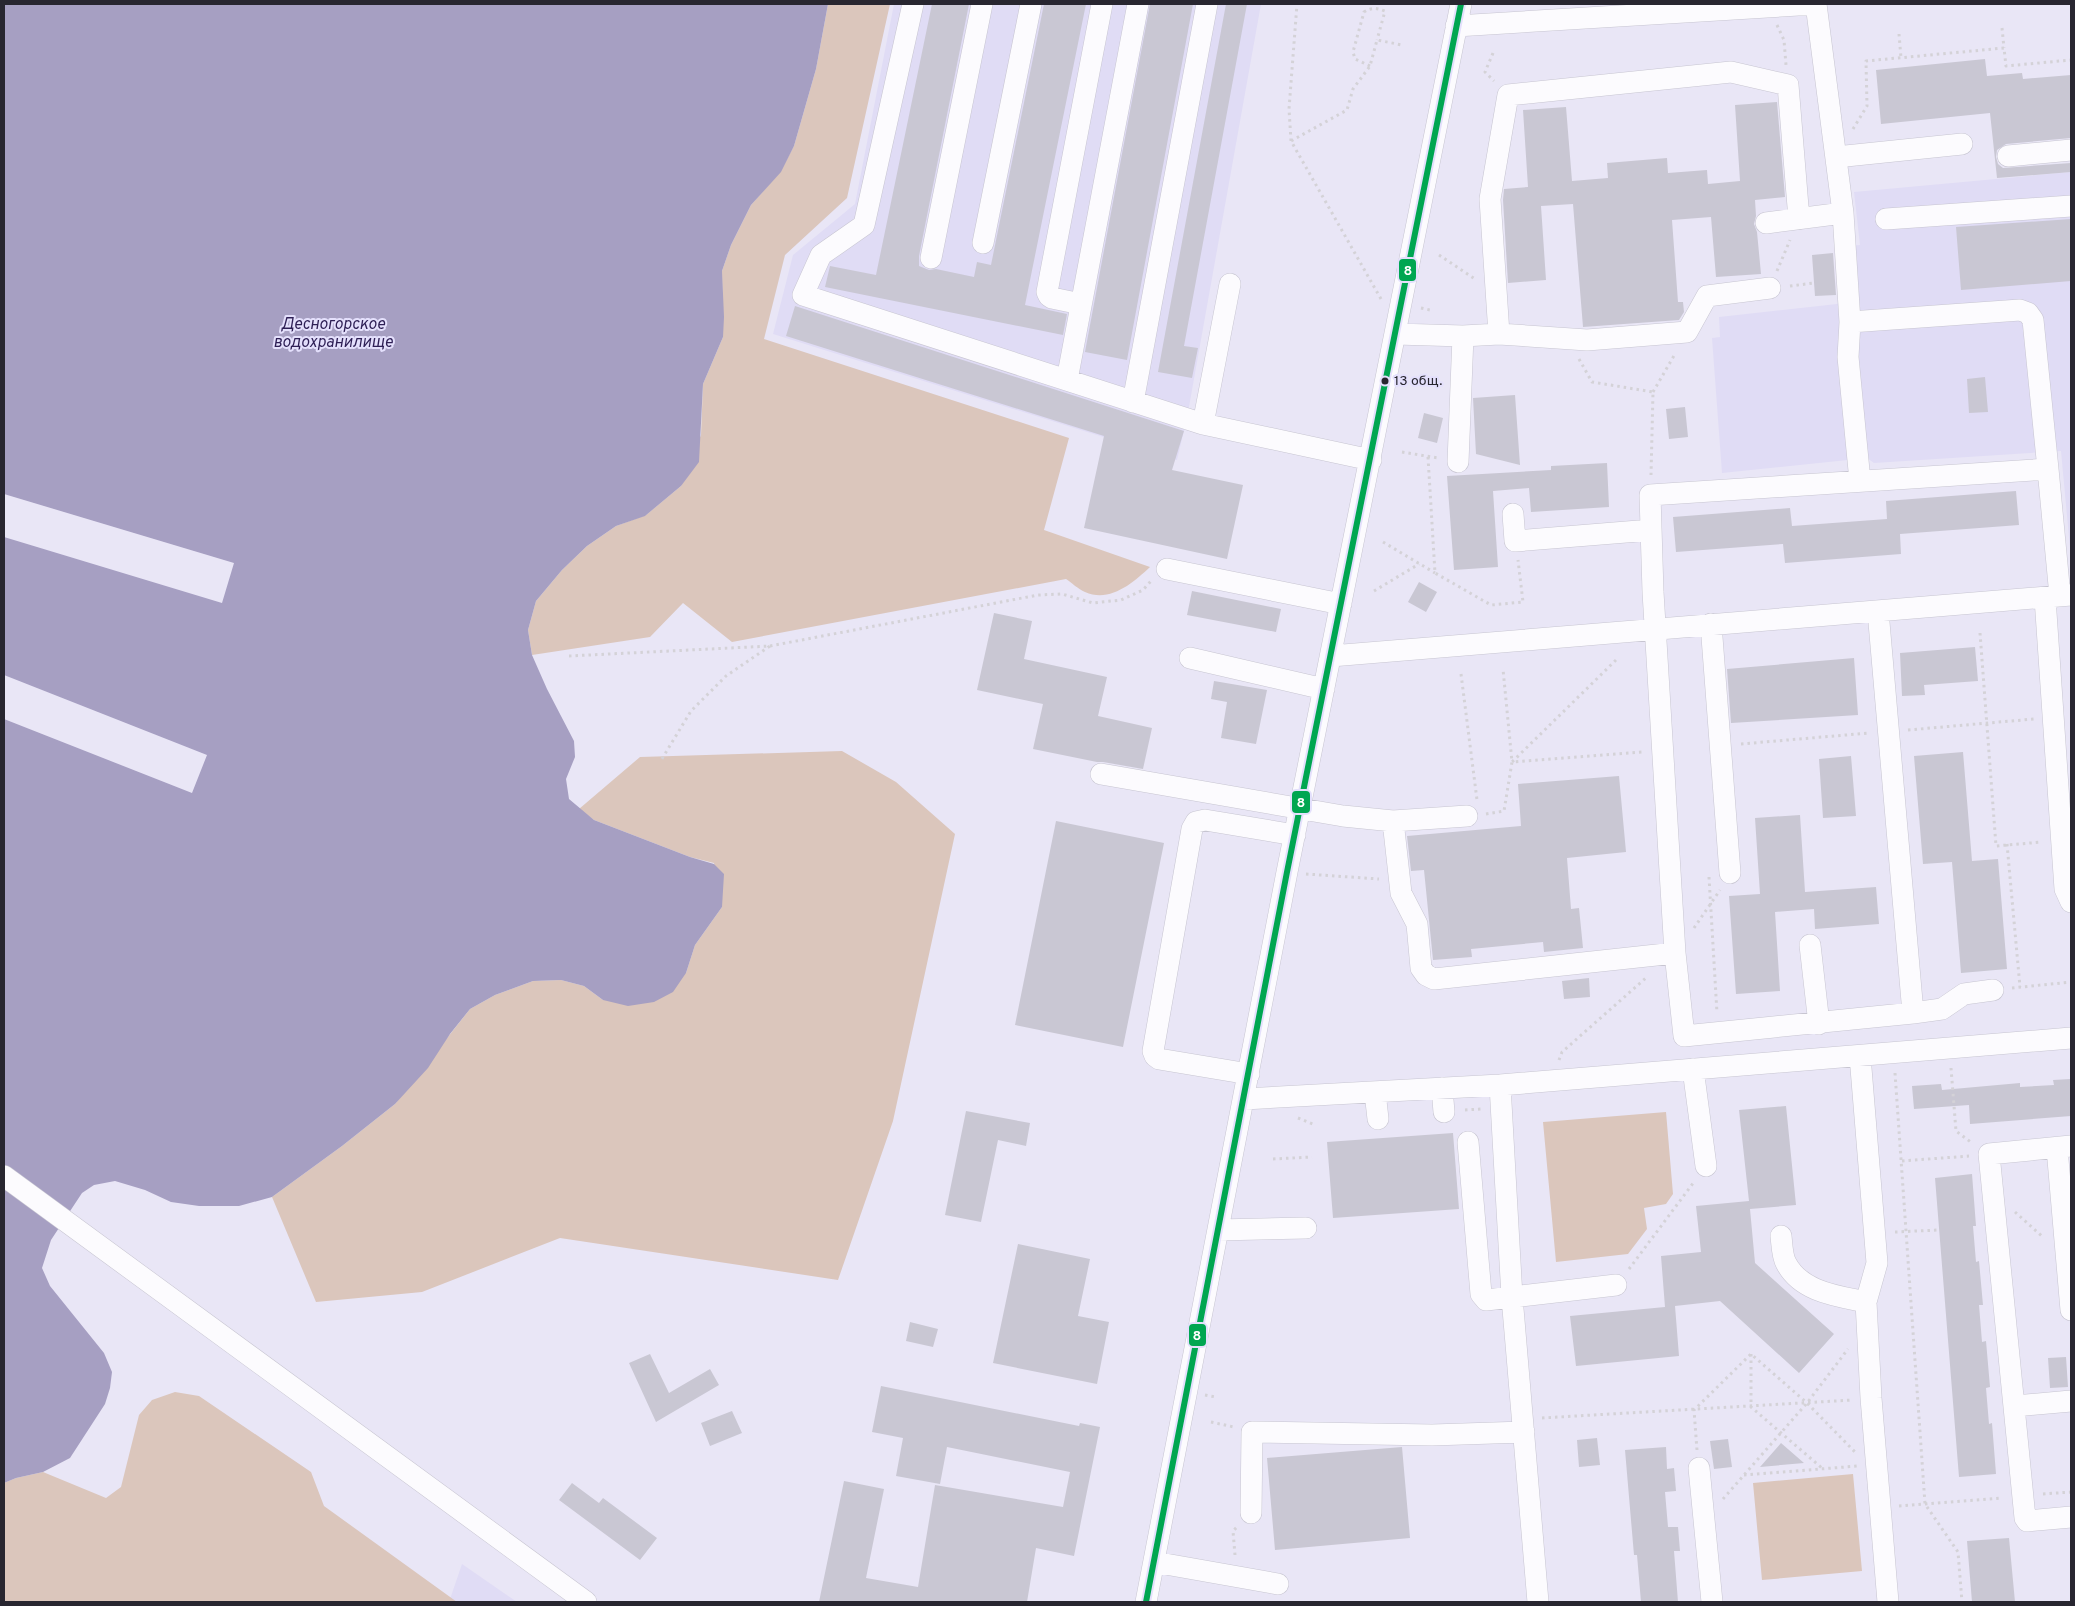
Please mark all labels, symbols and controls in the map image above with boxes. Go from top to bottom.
line badge: 8 [1398,258,1417,282]
text: 8 [1404,263,1412,280]
water label: Десногорское водохранилище [273,315,393,353]
place label: 13 общ. [1394,373,1442,390]
marker: 13 общ. [1380,376,1390,386]
line badge: 8 [1291,790,1311,814]
text: 8 [1297,795,1305,812]
line badge: 8 [1188,1323,1207,1347]
text: 8 [1193,1328,1201,1345]

